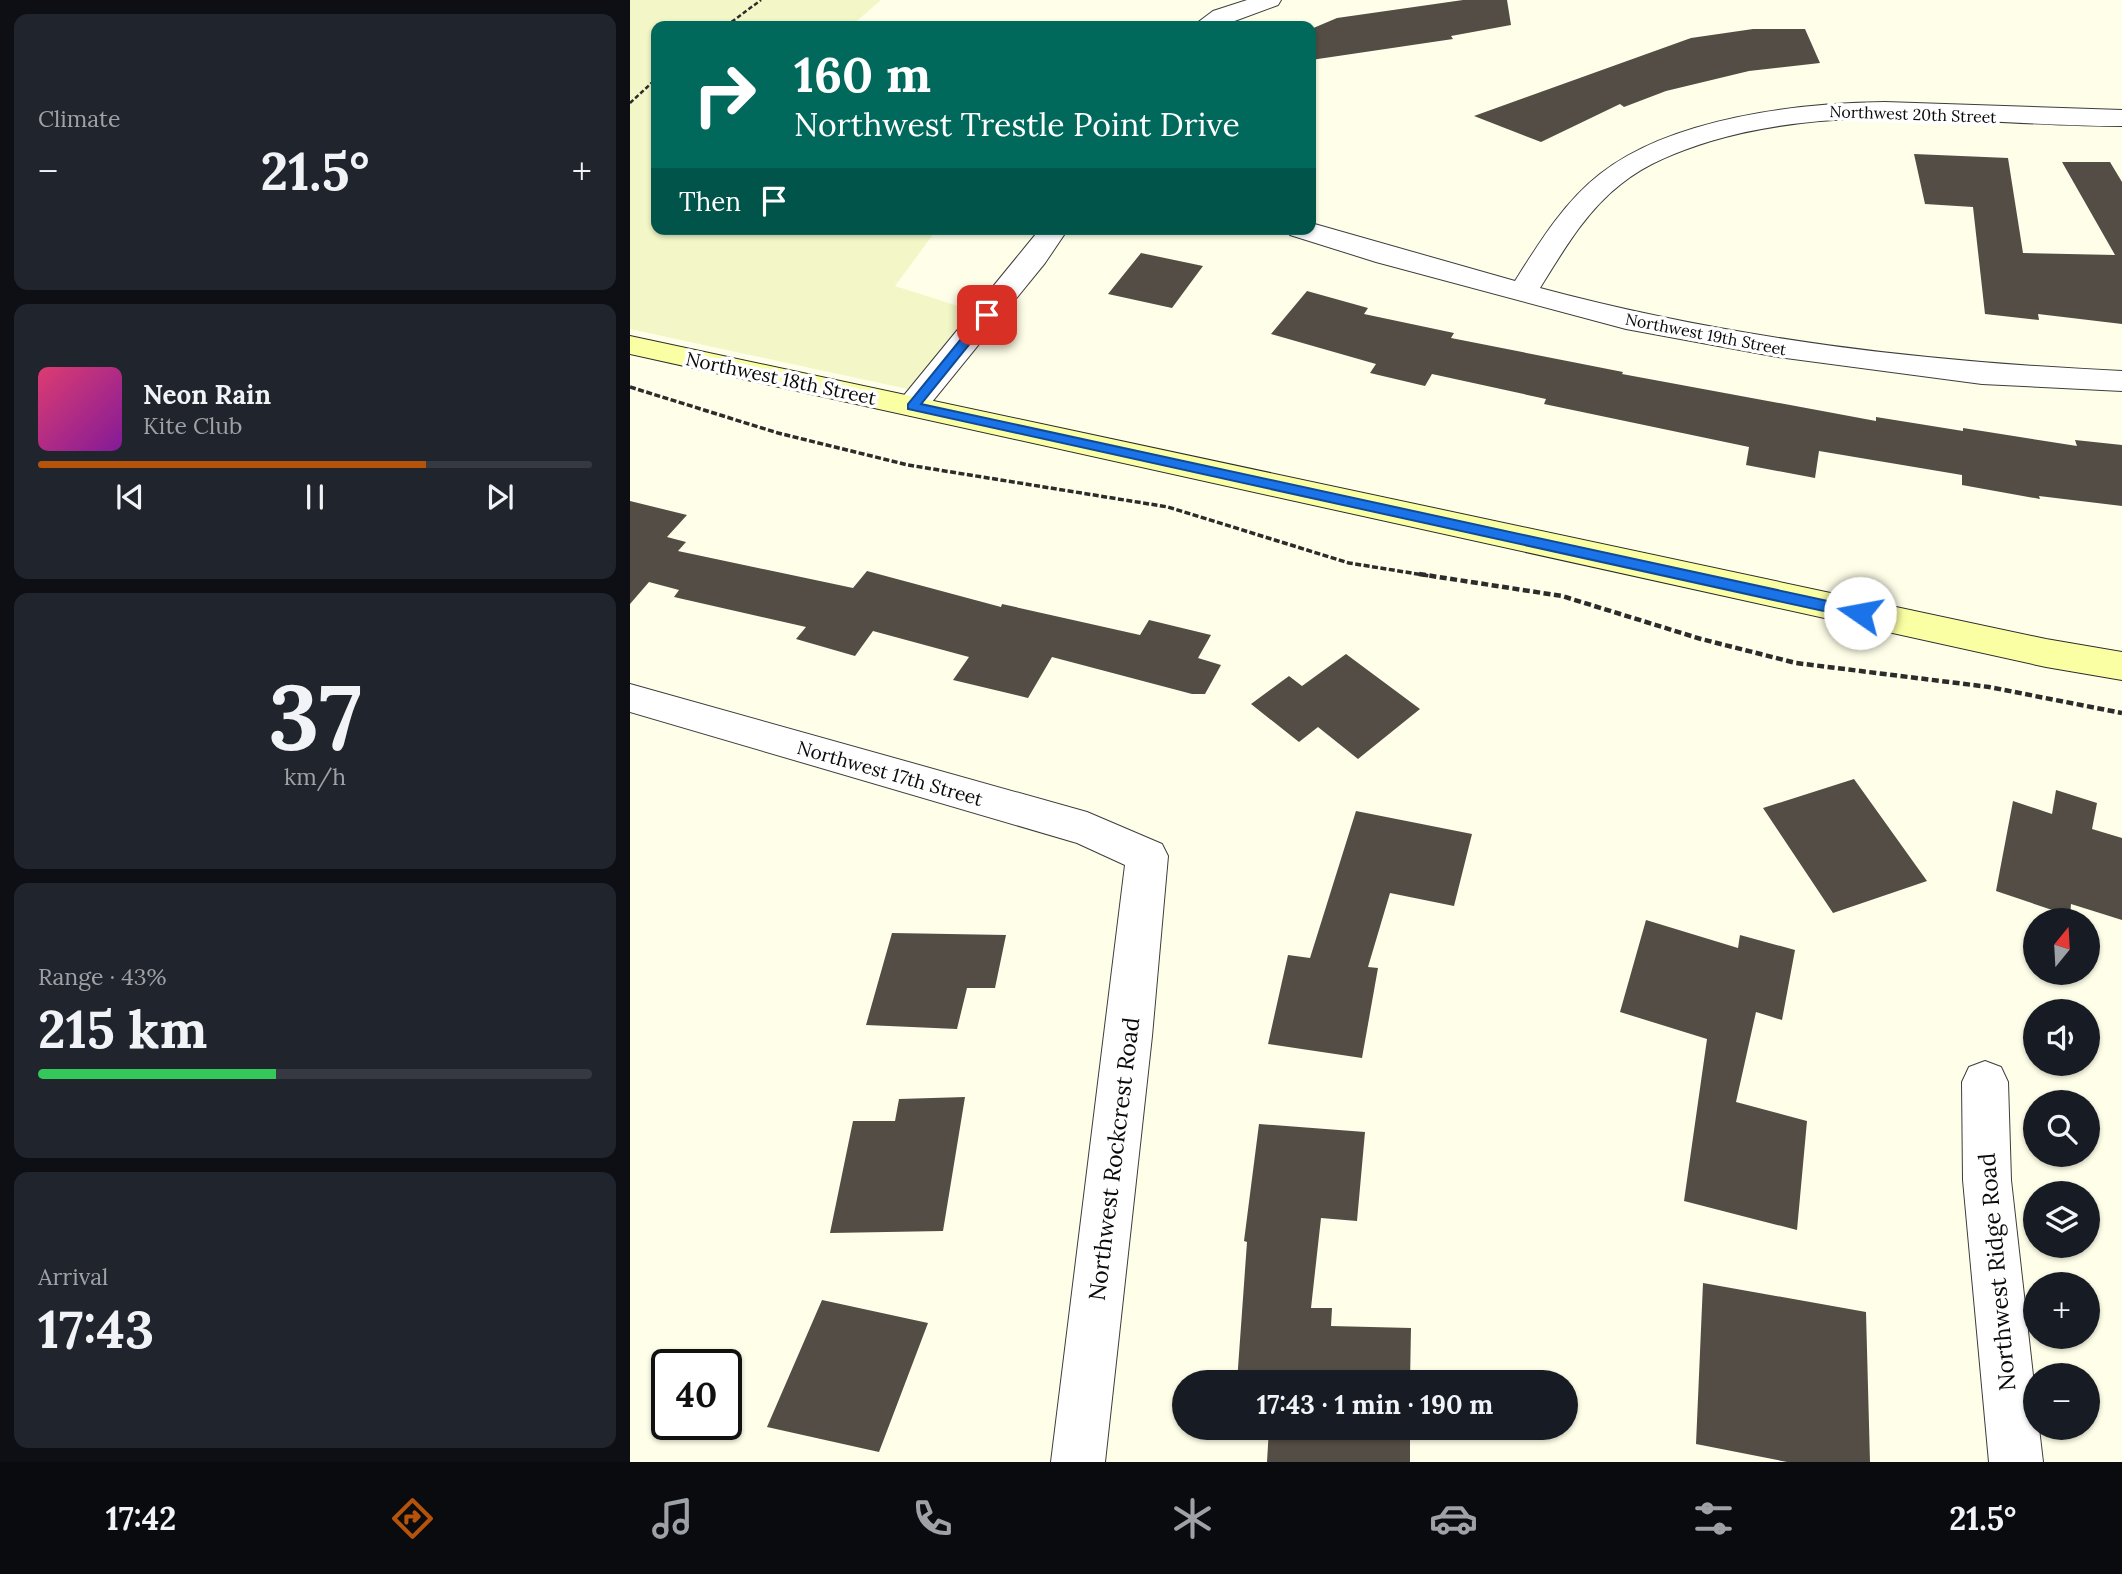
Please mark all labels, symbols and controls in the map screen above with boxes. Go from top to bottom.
text: 160 m [794,43,931,105]
icon: right [679,49,770,140]
street label: Northwest 20th Street [1829,101,1998,127]
text: Climate [38,104,120,133]
text: Northwest Trestle Point Drive [794,104,1240,145]
text: 21.5° [261,138,369,204]
text: − [38,147,58,195]
text: + [572,147,592,195]
icon: arrive [755,182,793,220]
text: Then [679,185,741,218]
pin [957,285,1017,345]
icon: arrive [968,296,1006,334]
street label: Northwest 19th Street [1624,309,1789,360]
street label: Northwest 18th Street [684,346,879,410]
text: Neon Rain [143,378,271,411]
text: Kite Club [143,411,242,440]
icon: previous [111,478,149,516]
icon: pause [296,478,334,516]
icon: next [481,478,519,516]
position arrow [1823,576,1897,650]
text: 37 [268,658,362,775]
street label: Northwest 17th Street [794,735,986,811]
text: km/h [284,762,346,791]
north arrow [2023,908,2100,985]
map controls [2023,908,2100,1440]
text: Range · 43% [38,962,166,991]
text: 215 km [38,996,207,1062]
button: sound [2023,999,2100,1076]
street label: Northwest Rockcrest Road [1082,1015,1145,1302]
button: search [2023,1090,2100,1167]
street label: Northwest Ridge Road [1972,1152,2021,1392]
button: layers [2023,1181,2100,1258]
text: Arrival [38,1262,108,1291]
button: + [2023,1272,2100,1349]
text: 17:43 [38,1296,154,1362]
speed limit sign: 40 [651,1349,742,1440]
button: − [2023,1363,2100,1440]
text: 17:43 · 1 min · 190 m [1257,1388,1493,1421]
icon: directions [388,1494,437,1543]
icon: music [648,1494,697,1543]
icon: phone [908,1494,957,1543]
icon: climate [1168,1494,1217,1543]
icon: car [1429,1494,1478,1543]
icon: filters [1689,1494,1738,1543]
text: 17:42 [106,1498,176,1539]
text: 21.5° [1949,1498,2016,1539]

